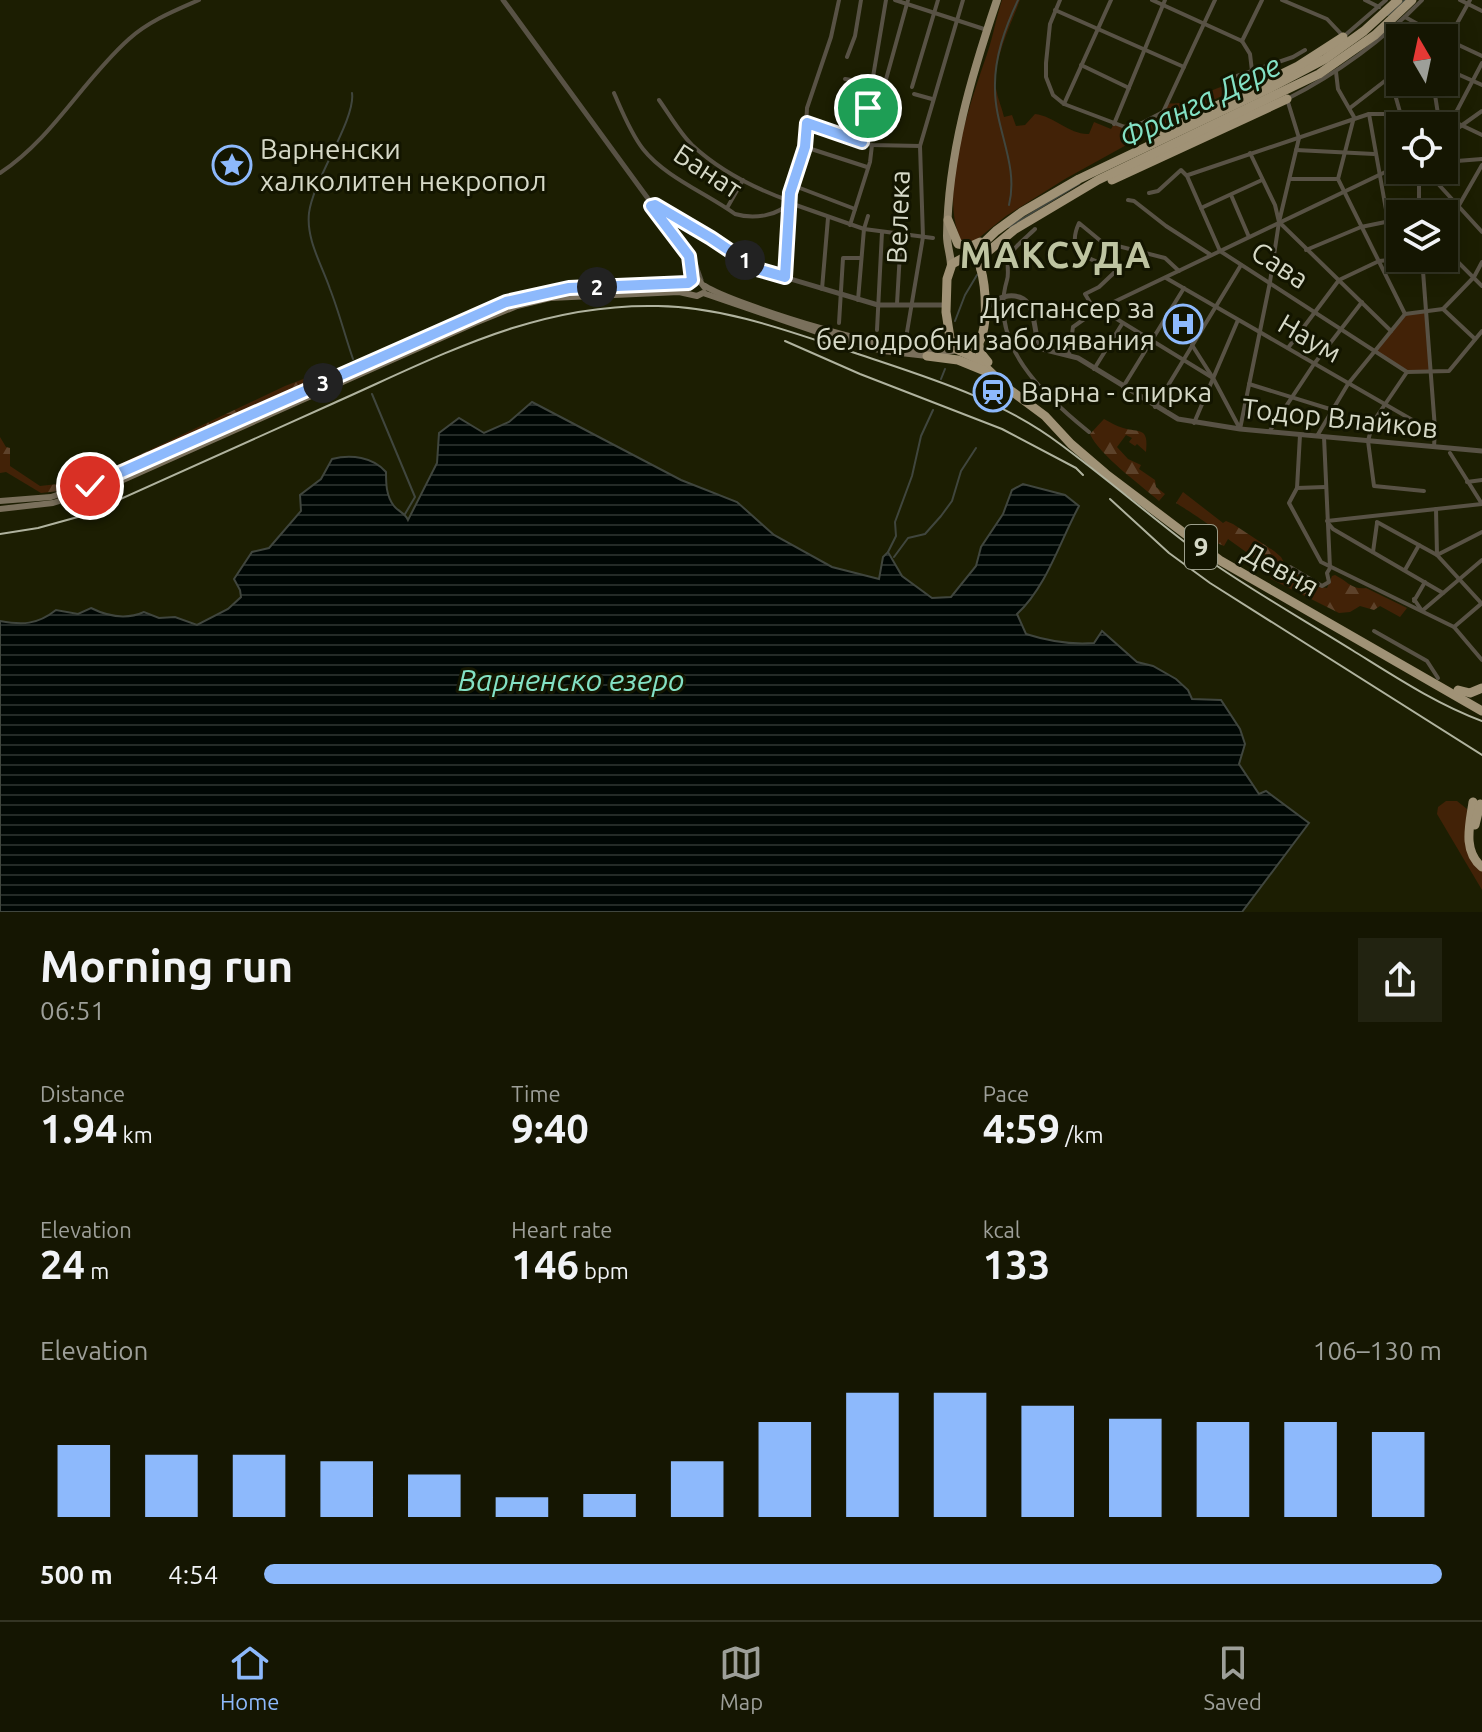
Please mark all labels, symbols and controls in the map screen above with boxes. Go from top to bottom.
north arrow [1386,24,1458,96]
map controls [1386,24,1458,272]
water label: Франга Дере [1113,47,1286,155]
pin [834,74,902,142]
icon: arrive [846,86,890,130]
button: locate [1386,112,1458,184]
place label: Варненски халколитен некропол [260,133,547,196]
street label: Банат [668,137,749,204]
place icon: Варненски халколитен некропол [211,144,253,186]
street label: Велека [880,170,915,264]
button: layers [1386,200,1458,272]
district label: МАКСУДА [960,234,1152,275]
street label: Сава [1246,235,1314,294]
pin: 1 [725,240,765,280]
text: 1 [739,247,751,272]
pin: 2 [577,267,617,307]
text: 2 [591,274,603,299]
place label: Диспансер за белодробни заболявания [816,292,1155,355]
hospital icon: Диспансер за белодробни заболявания [1162,303,1204,345]
street label: Наум [1273,307,1347,368]
pin: 3 [303,363,343,403]
text: 3 [317,370,329,395]
station icon: Варна - спирка [972,371,1014,413]
place label: Варна - спирка [1021,376,1212,407]
street label: Тодор Влайков [1240,392,1440,443]
pin [56,452,124,520]
icon: check [68,464,112,508]
road number: 9 [1185,525,1217,569]
street label: Девня [1238,535,1325,602]
water label: Варненско езеро [458,663,684,697]
button: share [1358,938,1442,1022]
text: Morning run [40,941,293,990]
text: 06:51 [40,996,105,1025]
text: Distance [40,1081,125,1106]
text: Time [511,1081,561,1106]
text: Pace [983,1081,1029,1106]
text: 1.94 [40,1106,118,1151]
text: 9:40 [511,1106,589,1151]
text: 4:59 [983,1106,1060,1151]
text: km [118,1122,153,1147]
text: /km [1060,1122,1103,1147]
text: Elevation [40,1217,132,1242]
text: Heart rate [511,1217,613,1242]
text: kcal [983,1217,1021,1242]
text: 24 [40,1242,85,1287]
text: 146 [511,1242,579,1287]
text: 133 [983,1242,1050,1287]
text: m [85,1258,109,1283]
text: bpm [579,1258,629,1283]
text: Elevation [40,1336,148,1365]
text: 106–130 m [1313,1336,1442,1365]
text: 500 m [40,1560,113,1589]
text: 4:54 [168,1560,218,1589]
tab: Home [220,1641,279,1714]
tab: Map [719,1641,763,1714]
tab: Saved [1203,1641,1262,1714]

